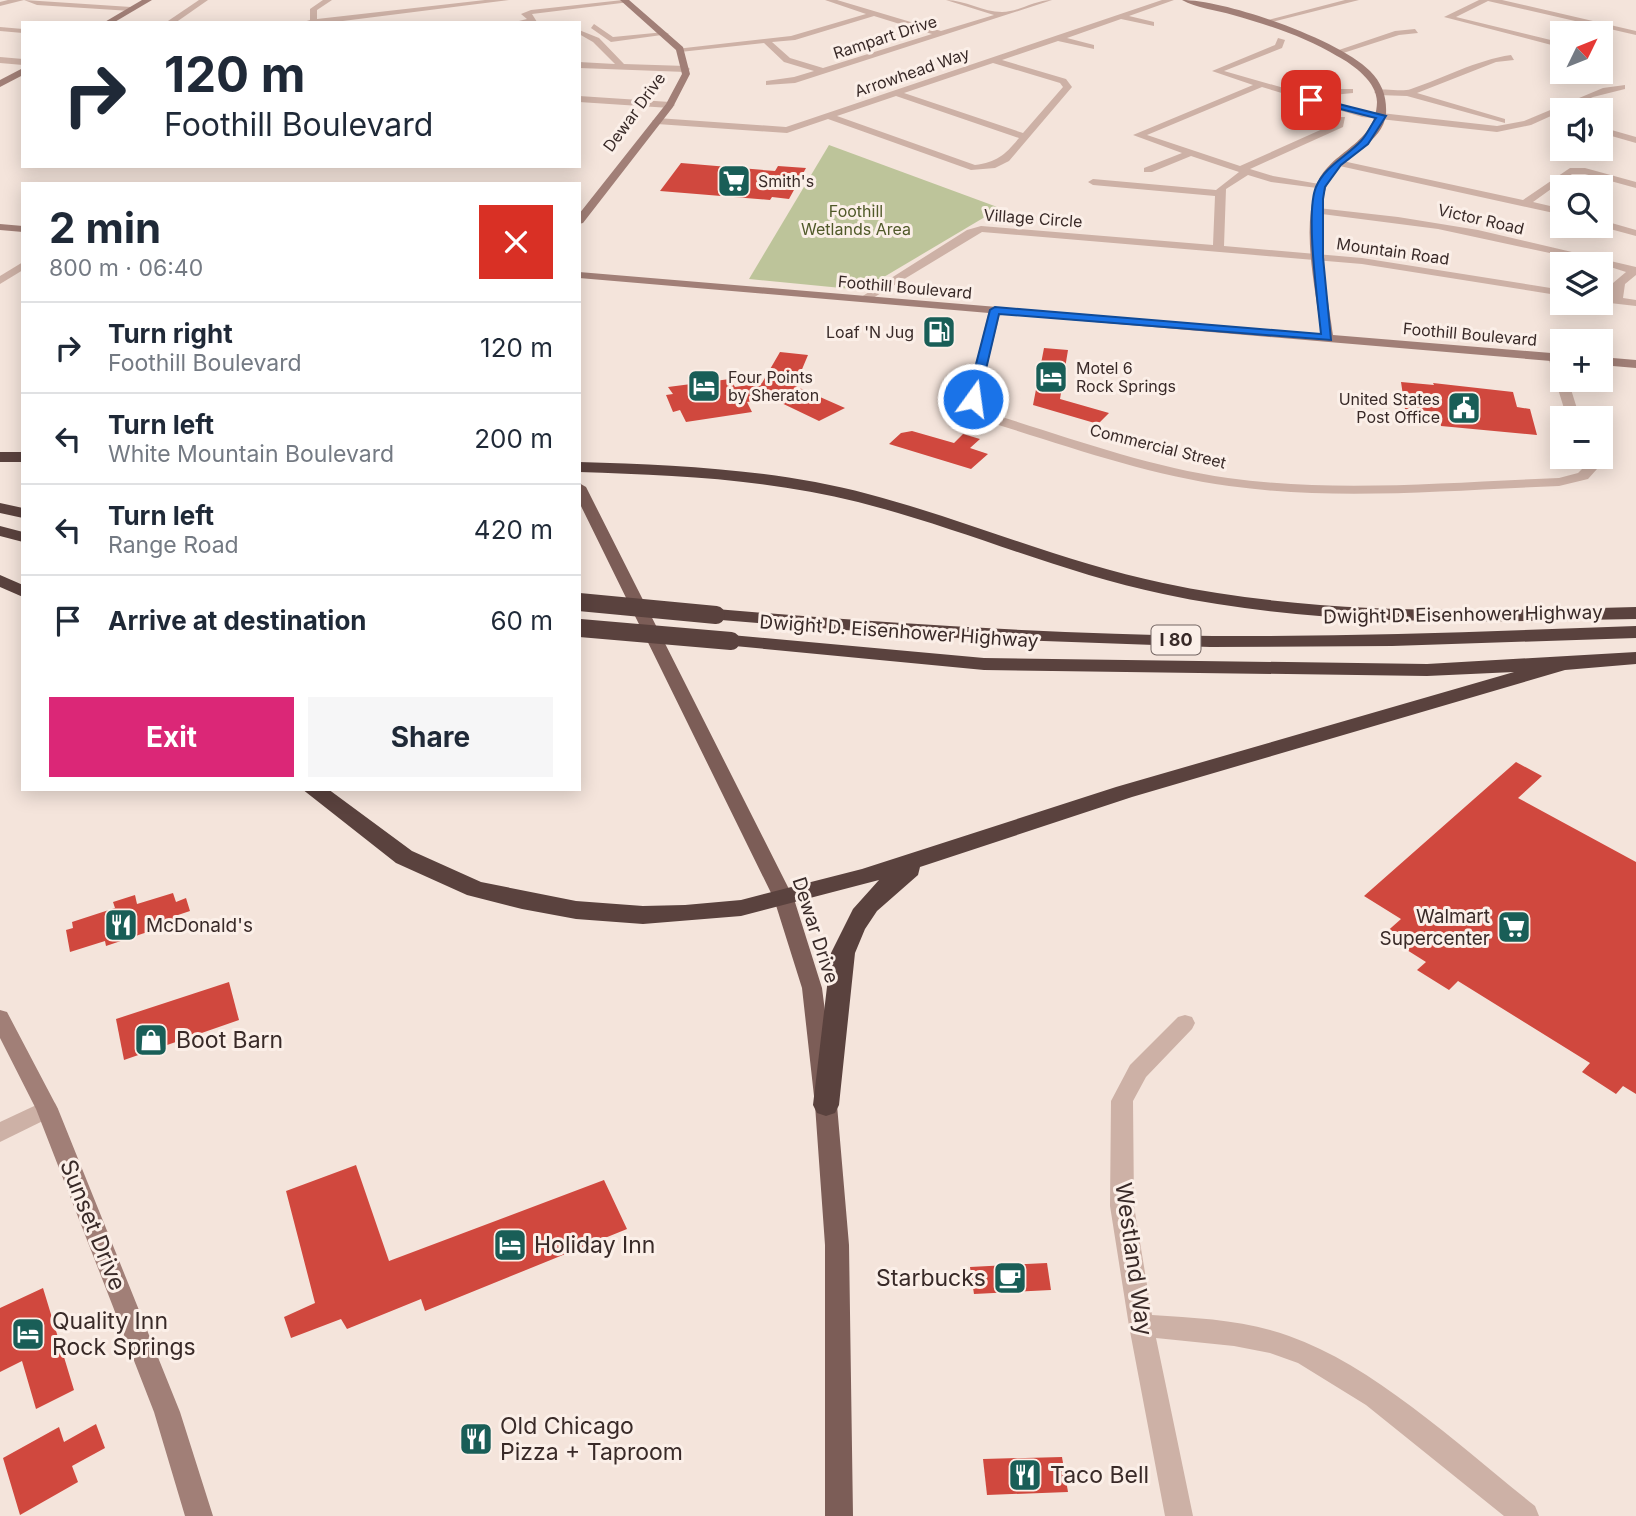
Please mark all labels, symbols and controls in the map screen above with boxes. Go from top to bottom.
street label: Rampart Drive [831,11,939,63]
north arrow [1550,21,1614,84]
map controls [1550,21,1613,469]
street label: Arrowhead Way [852,43,972,101]
text: 120 m [164,45,305,104]
icon: right [49,49,140,140]
street label: Dewar Drive [599,69,669,155]
pin [1281,70,1341,130]
icon: arrive [1292,81,1330,119]
button: sound [1550,98,1613,161]
text: Foothill Boulevard [164,105,433,144]
supermarket icon: Smith's [715,162,753,200]
place label: Smith's [758,171,814,191]
button: search [1550,175,1613,238]
street label: Victor Road [1436,199,1526,239]
park label: Foothill Wetlands Area [801,201,911,239]
text: 2 min [49,202,161,253]
button: close [479,205,553,279]
street label: Village Circle [983,205,1083,231]
street label: Mountain Road [1335,233,1451,269]
button: layers [1550,252,1613,315]
text: 800 m · 06:40 [49,254,203,282]
street label: Foothill Boulevard [837,271,973,303]
fuel station icon: Loaf 'N Jug [920,313,958,351]
text: Turn right [108,318,233,349]
street label: Foothill Boulevard [1402,318,1538,350]
place label: Loaf 'N Jug [826,322,914,342]
icon: right [49,329,87,367]
button: + [1550,329,1613,392]
text: 120 m [480,332,553,363]
text: Foothill Boulevard [108,349,302,377]
hotel icon: Motel 6 Rock Springs [1032,358,1070,396]
place label: Motel 6 Rock Springs [1076,358,1176,396]
position arrow [936,362,1010,436]
hotel icon: Four Points by Sheraton [685,367,723,405]
place label: Four Points by Sheraton [728,367,819,405]
place label: United States Post Office [1339,389,1440,427]
public building icon: United States Post Office [1445,389,1483,427]
button: − [1550,406,1613,469]
text: Turn left [108,409,214,440]
street label: Commercial Street [1088,419,1228,473]
icon: left [49,420,87,458]
text: 200 m [474,423,553,454]
text: White Mountain Boulevard [108,440,394,468]
text: Turn left [108,500,214,531]
icon: left [49,511,87,549]
text: 420 m [474,514,553,545]
text: Range Road [108,531,239,559]
street label: Dwight D. Eisenhower Highway [1323,601,1603,628]
icon: arrive [49,602,87,640]
text: Arrive at destination [108,605,367,636]
text: 60 m [490,605,553,636]
street label: Dwight D. Eisenhower Highway [759,610,1040,653]
road number: I 80 [1152,626,1200,654]
button: Exit [49,697,294,777]
button: Share [308,697,553,777]
street label: Dewar Drive [788,874,844,986]
place label: Walmart Supercenter [1380,905,1490,950]
restaurant icon: McDonald's [102,906,140,944]
supermarket icon: Walmart Supercenter [1495,908,1533,946]
place label: McDonald's [146,914,253,937]
shop icon: Boot Barn [132,1021,170,1059]
place label: Boot Barn [176,1026,283,1054]
street label: Sunset Drive [54,1156,132,1294]
street label: Westland Way [1109,1181,1159,1337]
hotel icon: Holiday Inn [491,1226,529,1264]
place label: Holiday Inn [534,1231,655,1259]
cafe icon: Starbucks [991,1259,1029,1297]
place label: Starbucks [876,1264,986,1292]
place label: Quality Inn Rock Springs [52,1307,196,1361]
hotel icon: Quality Inn Rock Springs [9,1315,47,1353]
place label: Old Chicago Pizza + Taproom [500,1412,683,1466]
restaurant icon: Old Chicago Pizza + Taproom [457,1420,495,1458]
restaurant icon: Taco Bell [1006,1456,1044,1494]
place label: Taco Bell [1050,1461,1149,1489]

